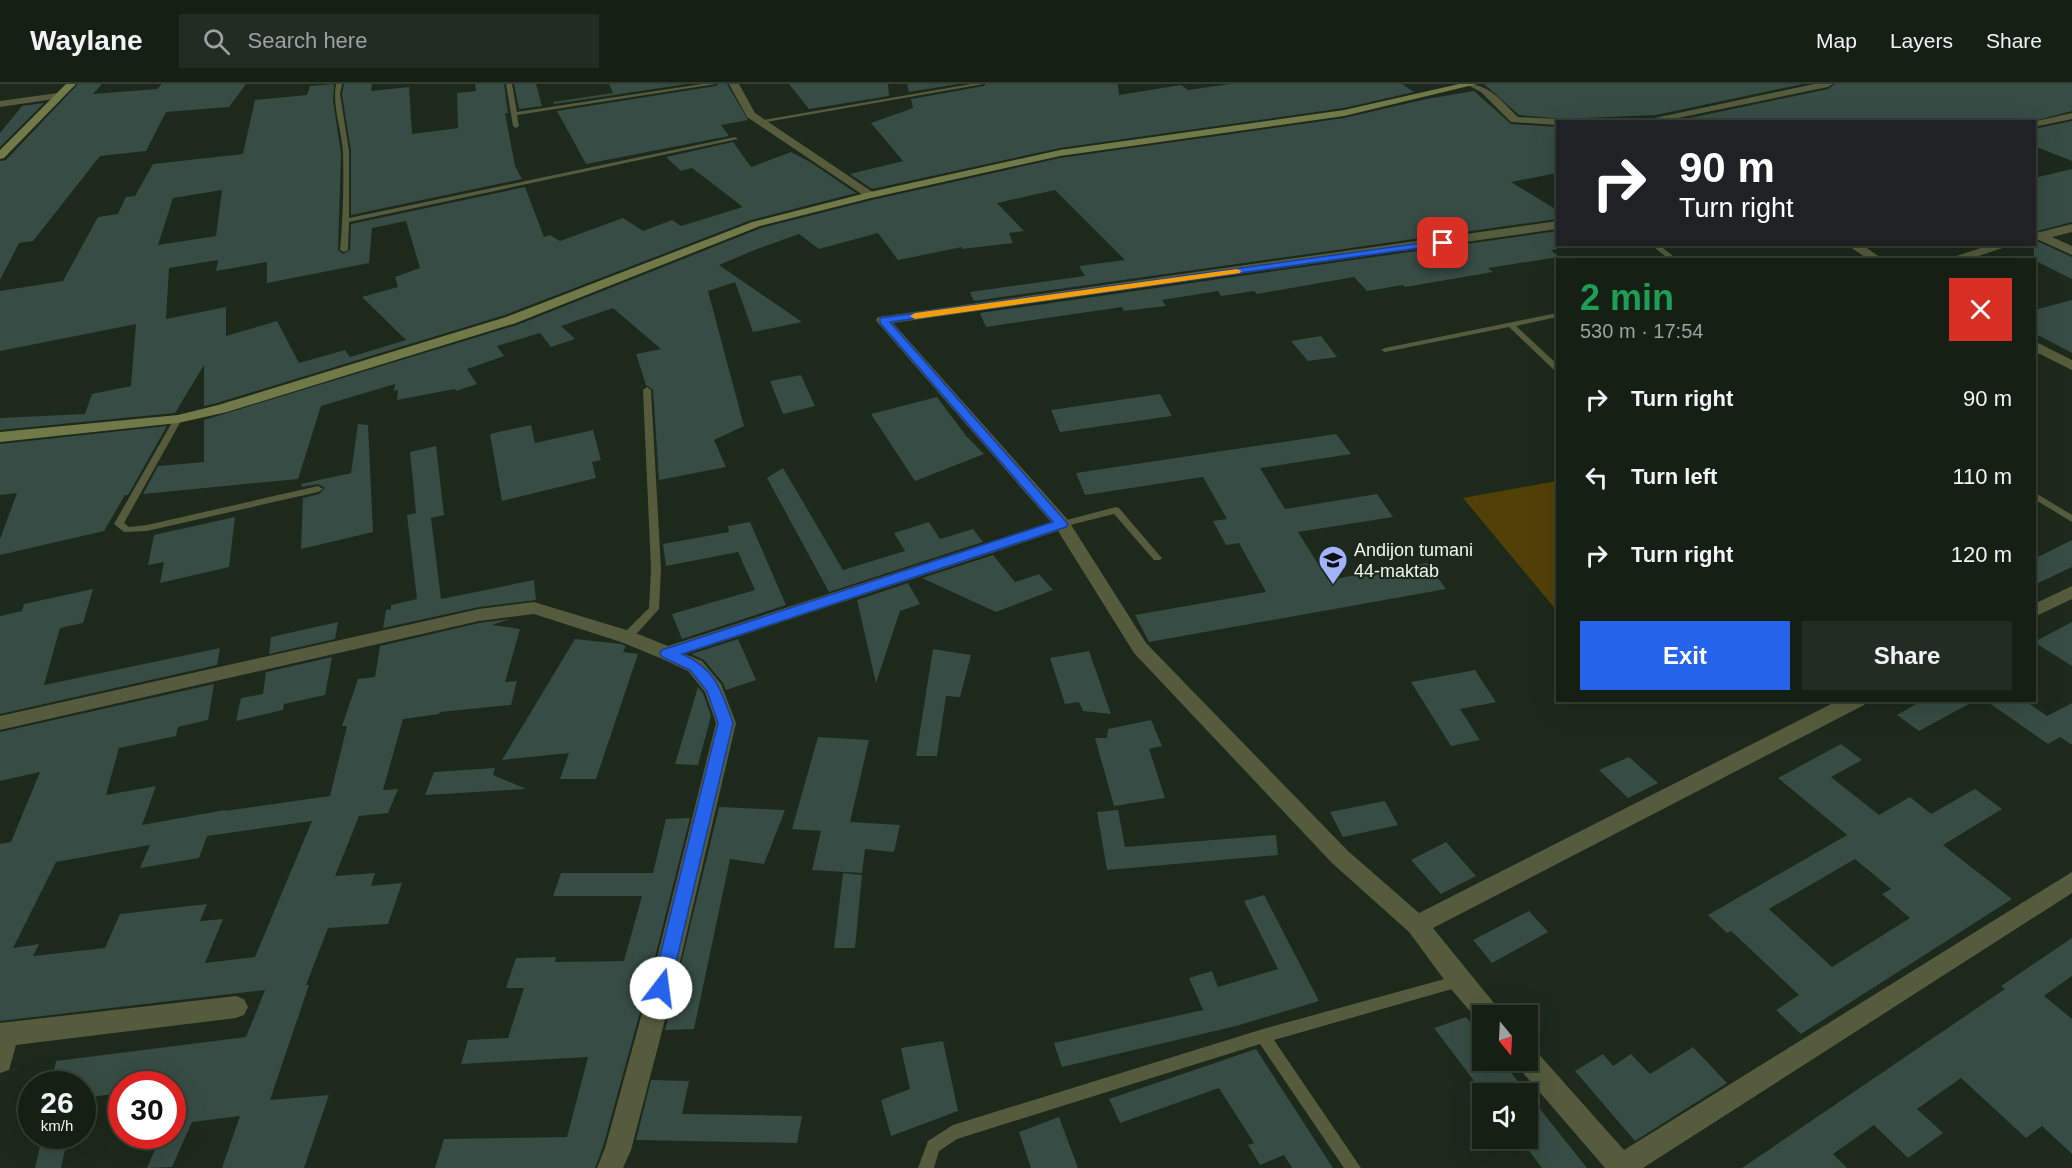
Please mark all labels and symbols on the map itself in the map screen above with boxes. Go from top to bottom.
pin [1417,217,1468,268]
place label: Andijon tumani 44-maktab [1354,540,1473,581]
school or university icon: Andijon tumani 44-maktab [1317,544,1349,586]
position arrow [629,956,693,1020]
north arrow [1472,1005,1538,1071]
speed limit sign: 30 [108,1071,186,1149]

